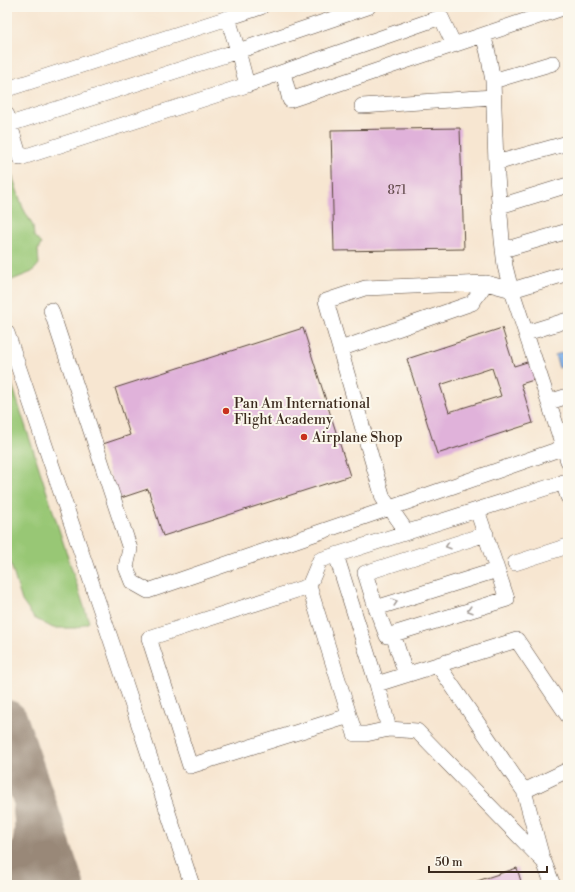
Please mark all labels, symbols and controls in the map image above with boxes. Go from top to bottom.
house number: 871 [388,183,407,198]
place label: Pan Am International Flight Academy [234,395,370,429]
marker: Pan Am International Flight Academy [221,406,231,416]
place label: Airplane Shop [311,429,403,447]
marker: Airplane Shop [299,432,309,442]
one-way arrow [445,541,452,550]
one-way arrow [391,598,398,607]
one-way arrow [466,605,473,614]
scale bar [429,848,547,874]
text: 50 m [435,855,463,870]

